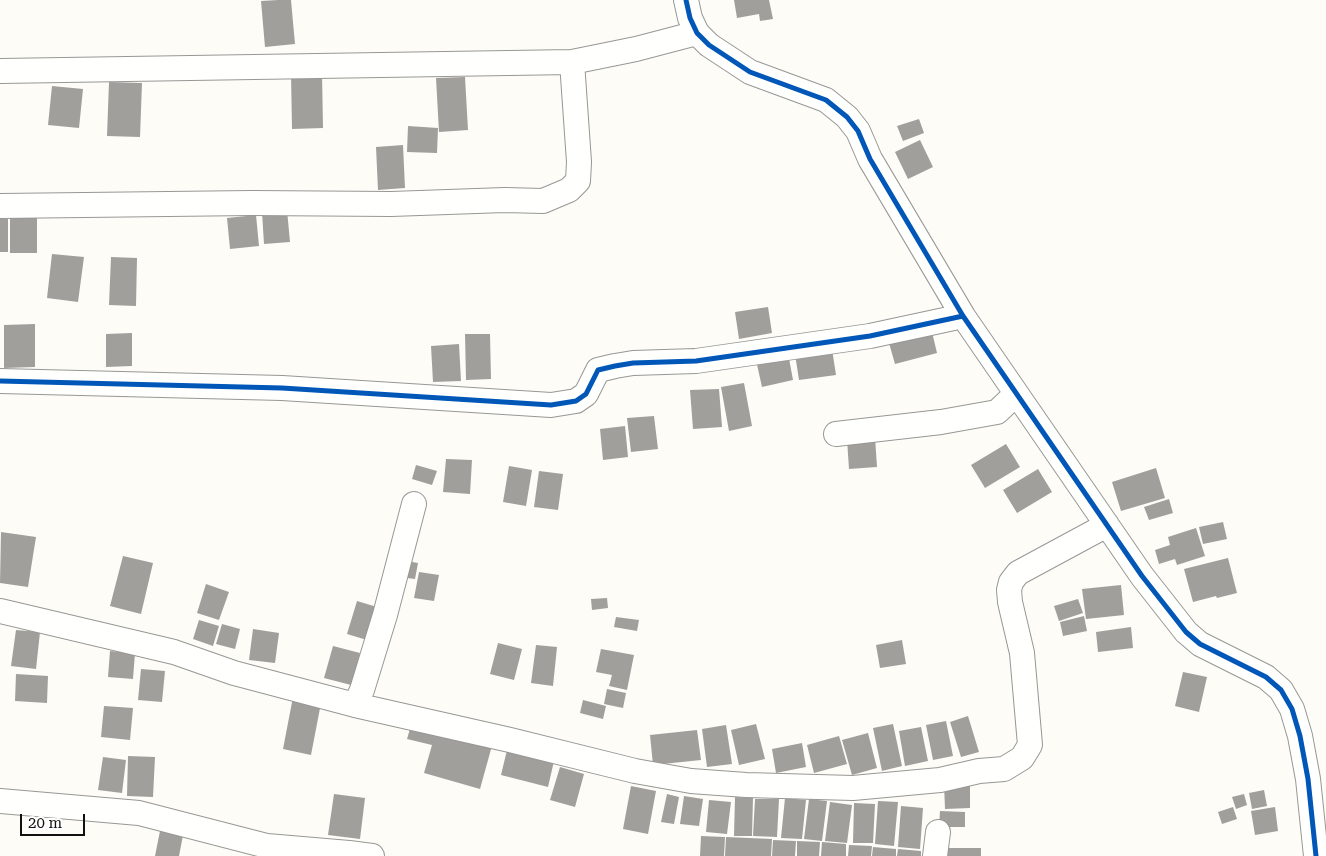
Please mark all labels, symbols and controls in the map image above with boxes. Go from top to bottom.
scale bar [22,804,88,836]
text: 20 m [28,814,62,832]

